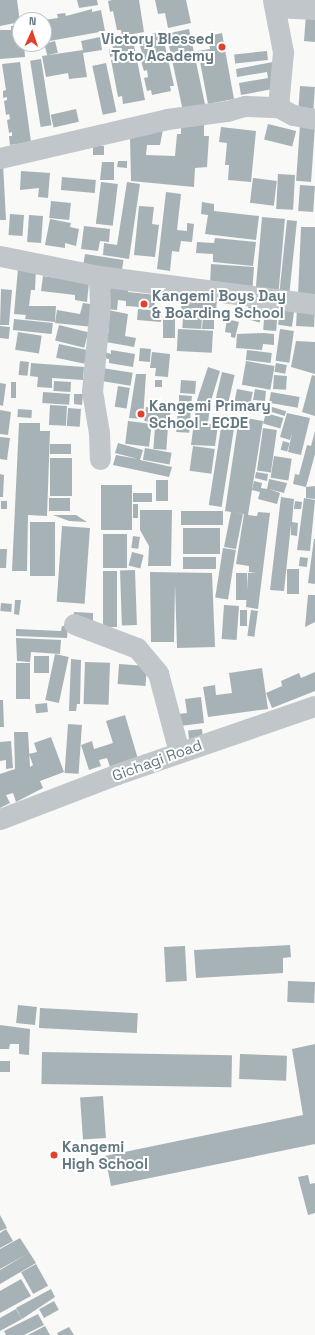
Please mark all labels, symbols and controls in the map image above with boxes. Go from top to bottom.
north arrow [12,12,52,52]
text: N [29,14,37,28]
place label: Victory Blessed Toto Academy [101,29,214,64]
marker: Victory Blessed Toto Academy [217,42,227,52]
place label: Kangemi Boys Day & Boarding School [152,286,286,321]
marker: Kangemi Boys Day & Boarding School [139,299,149,309]
place label: Kangemi Primary School - ECDE [149,396,271,431]
marker: Kangemi Primary School - ECDE [136,409,146,419]
street label: Gichagi Road [110,735,204,785]
place label: Kangemi High School [62,1137,148,1172]
marker: Kangemi High School [49,1150,59,1160]

